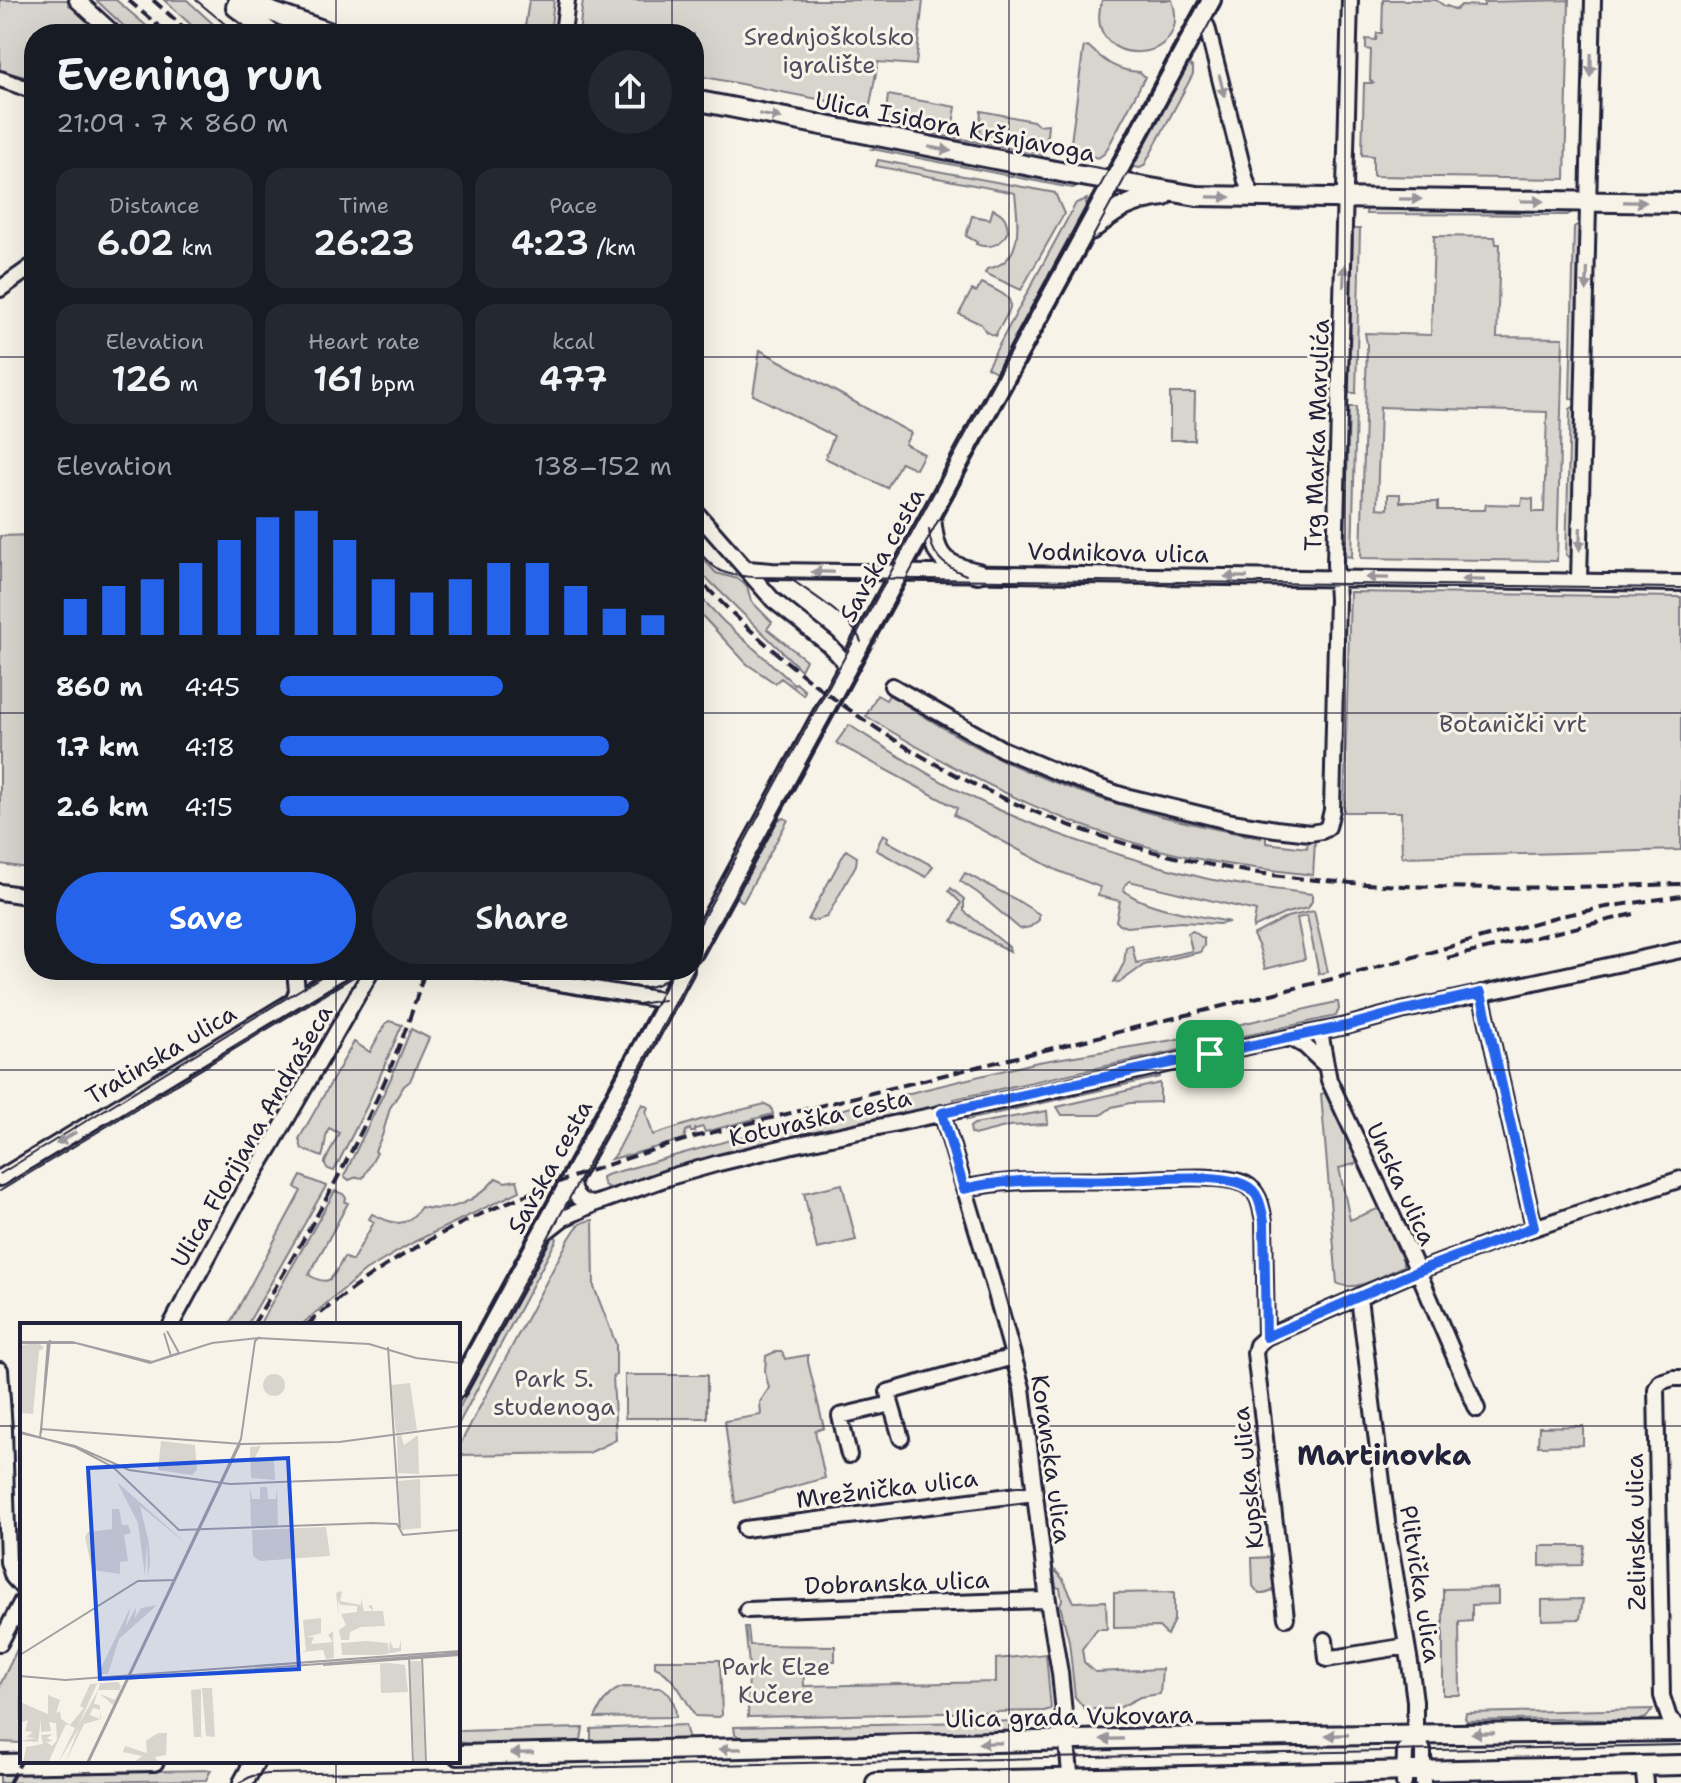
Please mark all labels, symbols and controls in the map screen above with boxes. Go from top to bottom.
park label: Srednjoškolsko igralište [744,21,914,81]
text: Evening run [56,45,323,104]
button: share [588,50,672,134]
one-way arrow [1585,53,1598,78]
one-way arrow [1216,73,1228,98]
street label: Ulica Isidora Kršnjavoga [812,84,1098,170]
text: 21:09 · 7 × 860 m [56,105,289,140]
one-way arrow [758,110,783,122]
one-way arrow [928,143,953,156]
one-way arrow [1207,190,1232,203]
text: Distance [110,191,200,220]
text: Time [339,191,389,220]
text: Pace [549,191,598,220]
one-way arrow [1398,193,1423,205]
one-way arrow [1520,195,1545,207]
one-way arrow [1623,196,1648,209]
text: 6.02 [97,220,174,266]
text: 26:23 [313,220,415,266]
text: 4:23 [511,220,589,266]
text: km [174,233,213,262]
text: /km [589,233,636,262]
one-way arrow [1337,263,1350,288]
one-way arrow [1581,268,1594,293]
street label: Trg Marka Marulića [1297,318,1337,552]
text: Elevation [105,327,204,356]
text: Heart rate [308,327,420,356]
text: kcal [552,327,595,356]
text: 126 [111,356,172,402]
text: 161 [313,356,363,402]
text: 477 [539,356,608,402]
text: m [172,369,198,398]
text: bpm [363,369,415,398]
text: Elevation [56,448,172,483]
text: 138–152 m [534,448,672,483]
street label: Savska cesta [832,482,932,628]
one-way arrow [1574,527,1587,552]
street label: Vodnikova ulica [1027,535,1209,571]
one-way arrow [810,566,835,578]
one-way arrow [1223,570,1248,583]
one-way arrow [1364,572,1389,584]
one-way arrow [1460,573,1485,586]
text: 860 m [56,669,143,704]
text: 4:45 [184,669,240,704]
park label: Botanički vrt [1439,708,1587,740]
text: 1.7 km [56,729,139,764]
text: 4:18 [184,729,235,764]
text: 2.6 km [56,789,149,824]
text: 4:15 [184,789,233,824]
button: Save [56,872,356,964]
button: Share [372,872,672,964]
street label: Tratinska ulica [80,998,242,1112]
street label: Ulica Florijana Andrašeca [164,999,340,1273]
pin [1176,1020,1244,1088]
icon: arrive [1188,1032,1232,1076]
street label: Koturaška cesta [726,1081,914,1155]
street label: Savska cesta [500,1094,600,1240]
street label: Unska ulica [1359,1117,1443,1251]
one-way arrow [55,1131,77,1145]
inset map [20,1323,460,1763]
park label: Park 5. studenoga [493,1363,615,1423]
street label: Koranska ulica [1023,1373,1079,1545]
street label: Kupska ulica [1225,1405,1271,1551]
district label: Martinovka [1297,1436,1471,1474]
street label: Zelinska ulica [1619,1453,1653,1611]
street label: Mrežnička ulica [794,1462,980,1516]
street label: Plitvička ulica [1392,1503,1448,1665]
street label: Dobranska ulica [804,1564,990,1602]
park label: Park Elze Kučere [722,1651,830,1711]
street label: Ulica grada Vukovara [944,1699,1194,1735]
one-way arrow [1470,1727,1495,1739]
one-way arrow [1324,1729,1349,1741]
one-way arrow [1099,1733,1124,1746]
one-way arrow [977,1737,1002,1749]
one-way arrow [717,1742,742,1755]
one-way arrow [509,1747,534,1760]

